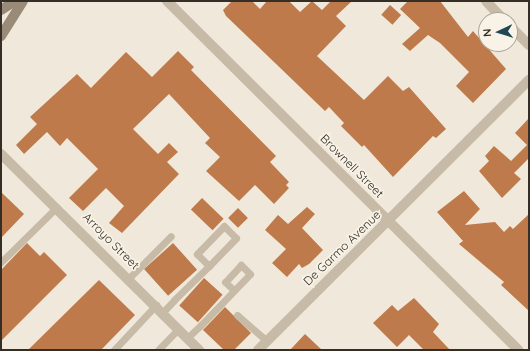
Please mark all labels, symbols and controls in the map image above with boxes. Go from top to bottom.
north arrow [478,12,518,52]
text: N [480,28,494,37]
street label: Brownell Street [317,131,387,201]
street label: De Garmo Avenue [300,208,384,288]
street label: Arroyo Street [80,210,142,272]

